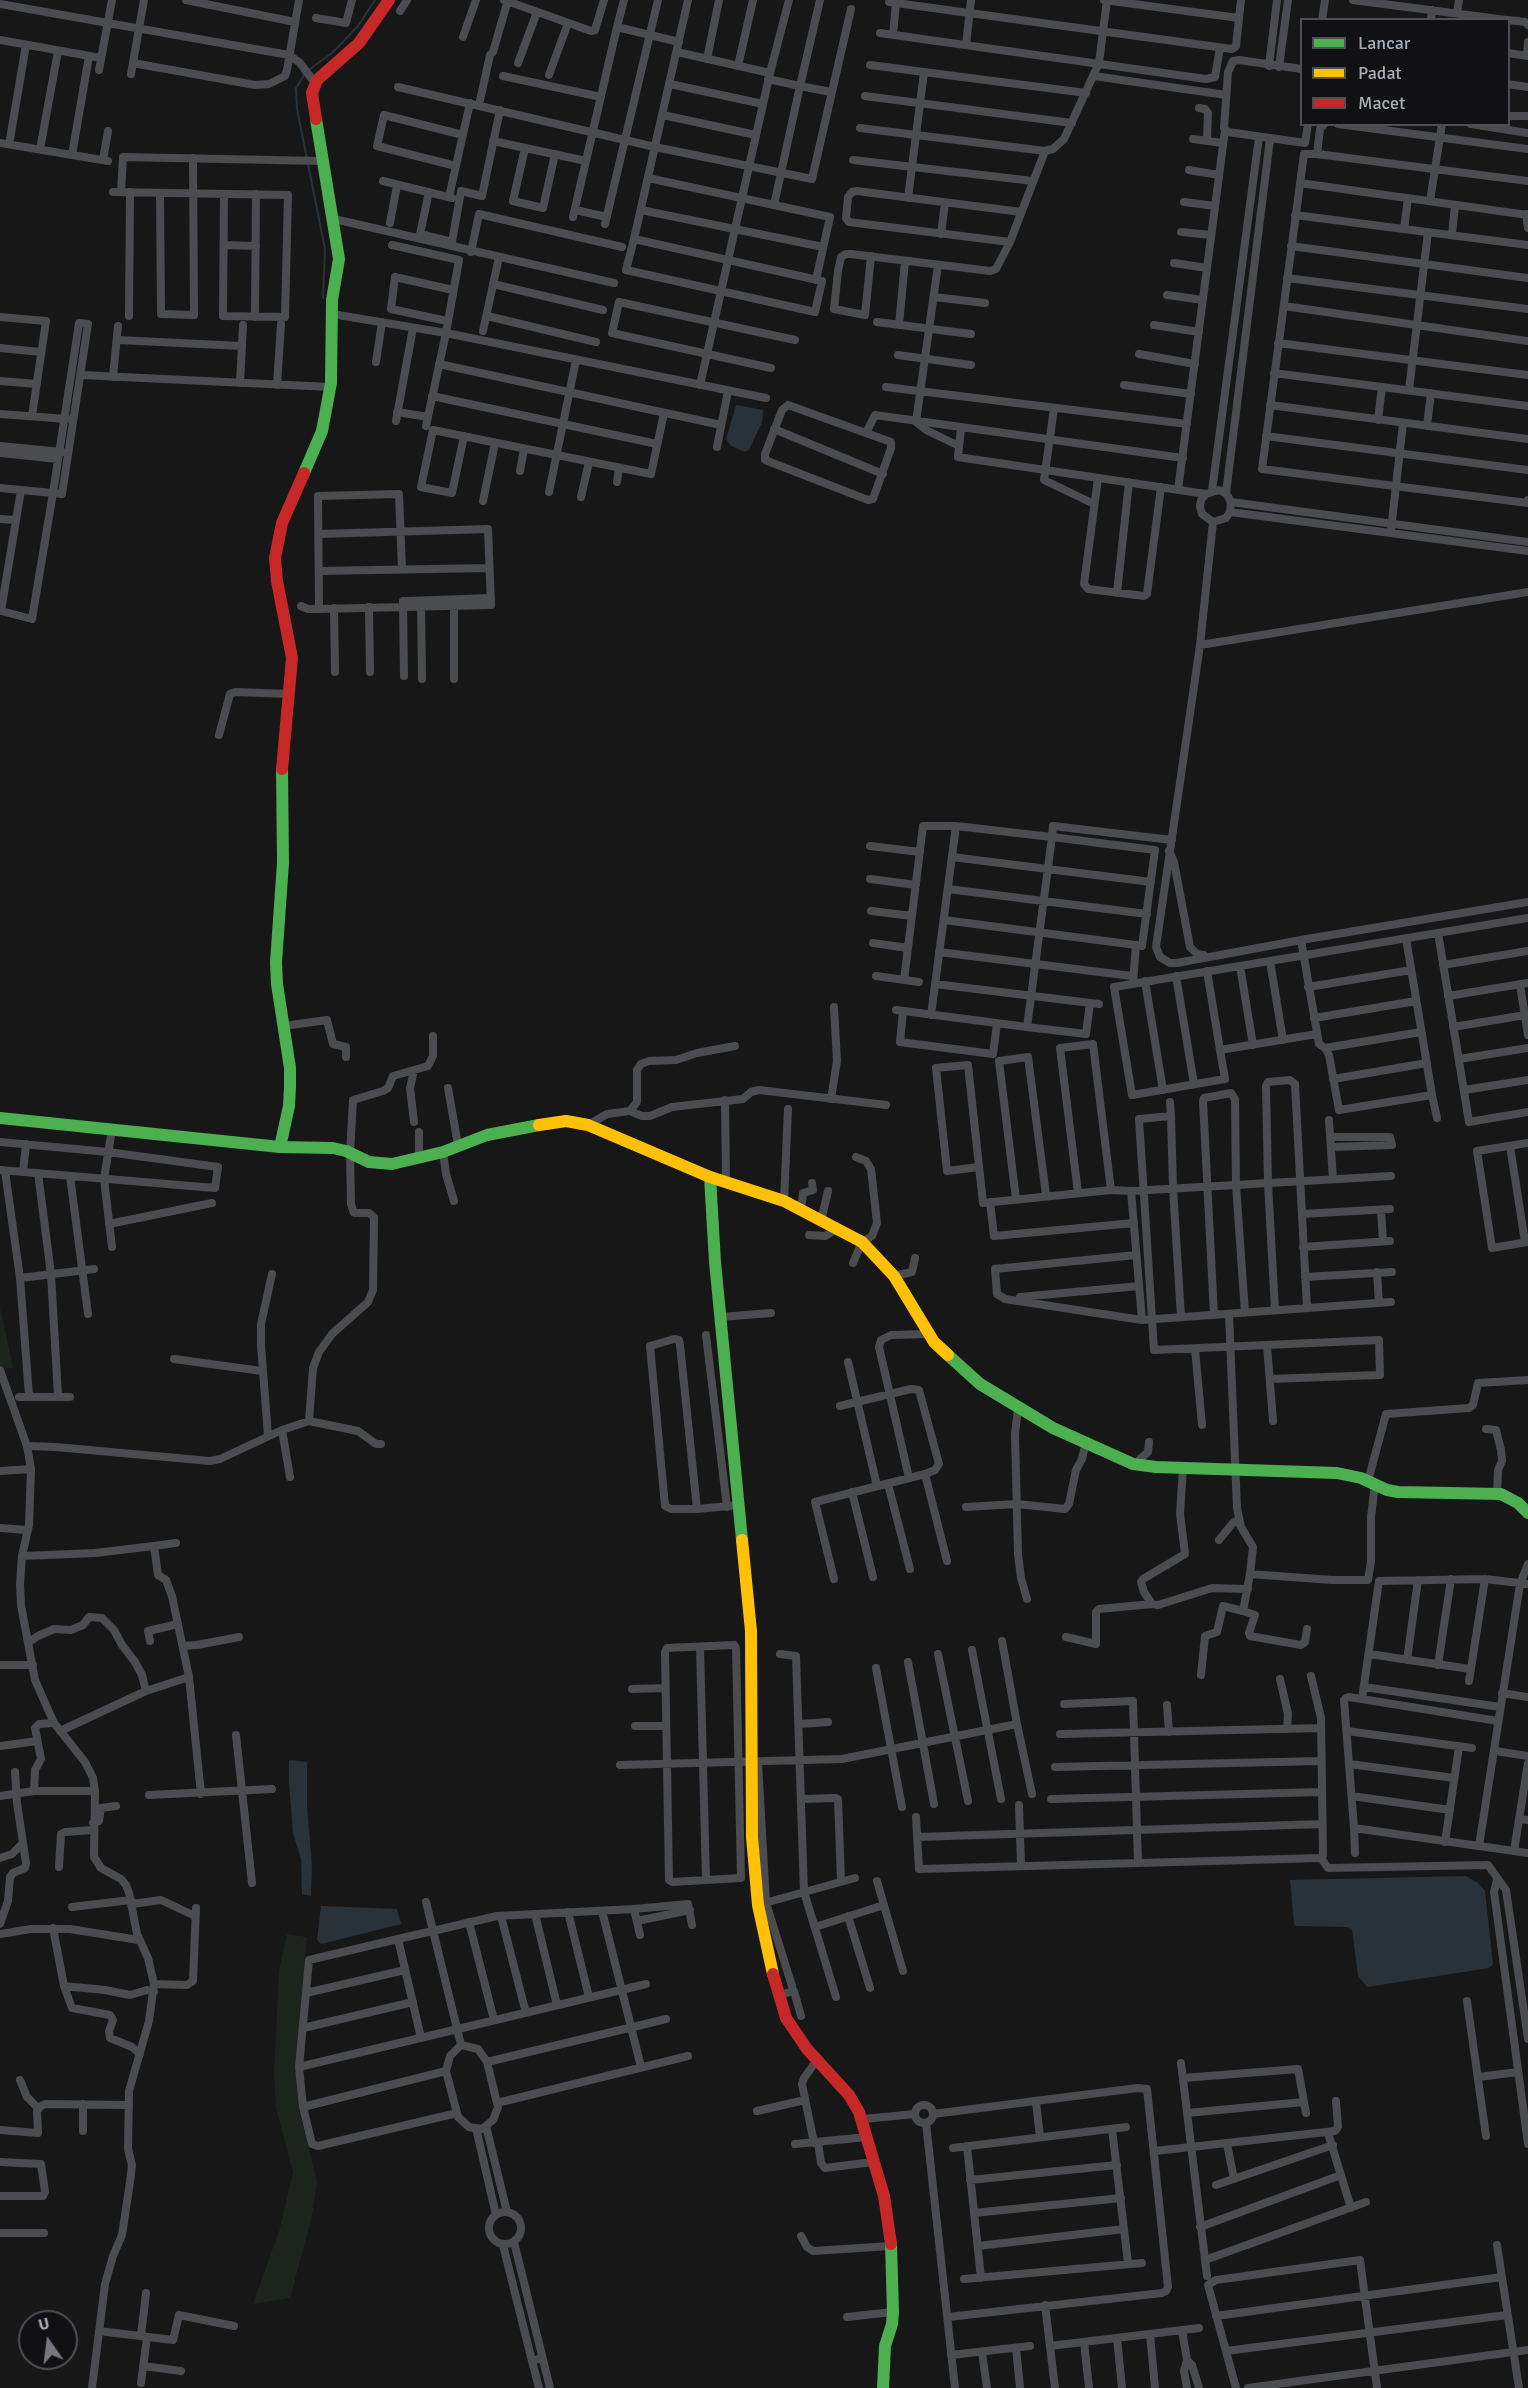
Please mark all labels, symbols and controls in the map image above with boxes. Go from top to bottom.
legend [1300,18,1510,126]
text: Lancar [1358,32,1410,54]
text: Padat [1358,62,1402,84]
text: Macet [1358,92,1405,114]
north arrow [18,2310,78,2370]
text: U [36,2313,52,2335]

